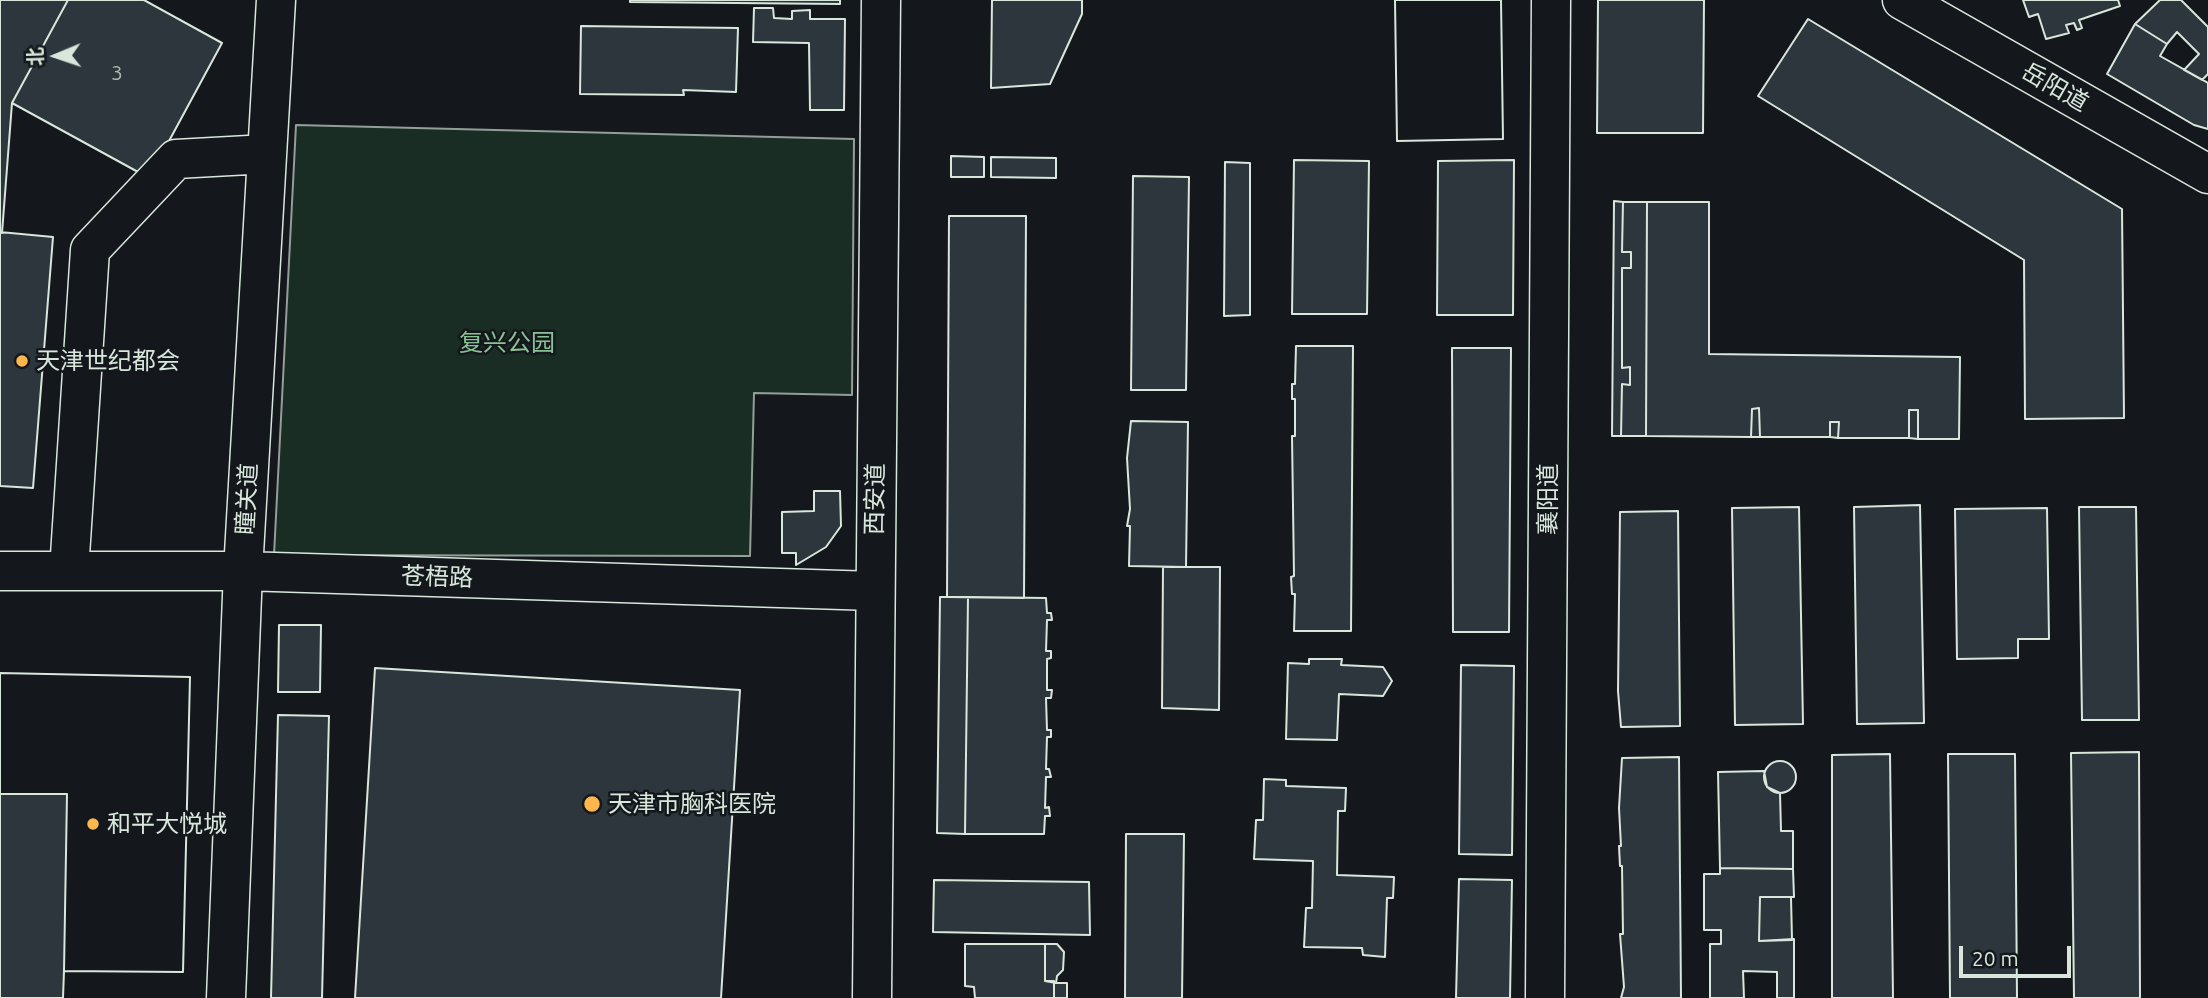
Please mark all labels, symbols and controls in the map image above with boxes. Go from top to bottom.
north arrow [21,21,91,91]
text: 北 [24,47,46,67]
street label: 岳阳道 [2017,57,2093,117]
house number: 3 [111,60,123,86]
park label: 复兴公园 [459,329,555,357]
place label: 天津世纪都会 [36,347,180,375]
marker: 天津世纪都会 [14,353,30,369]
street label: 瞳关道 [231,462,263,536]
street label: 西安道 [860,463,890,535]
street label: 襄阳道 [1534,463,1562,535]
street label: 苍梧路 [401,561,473,593]
place label: 天津市胸科医院 [608,790,776,818]
marker: 天津市胸科医院 [582,794,602,814]
place label: 和平大悦城 [107,810,227,838]
marker: 和平大悦城 [85,816,101,832]
scale bar [1963,932,2075,976]
text: 20 m [1972,946,2019,970]

